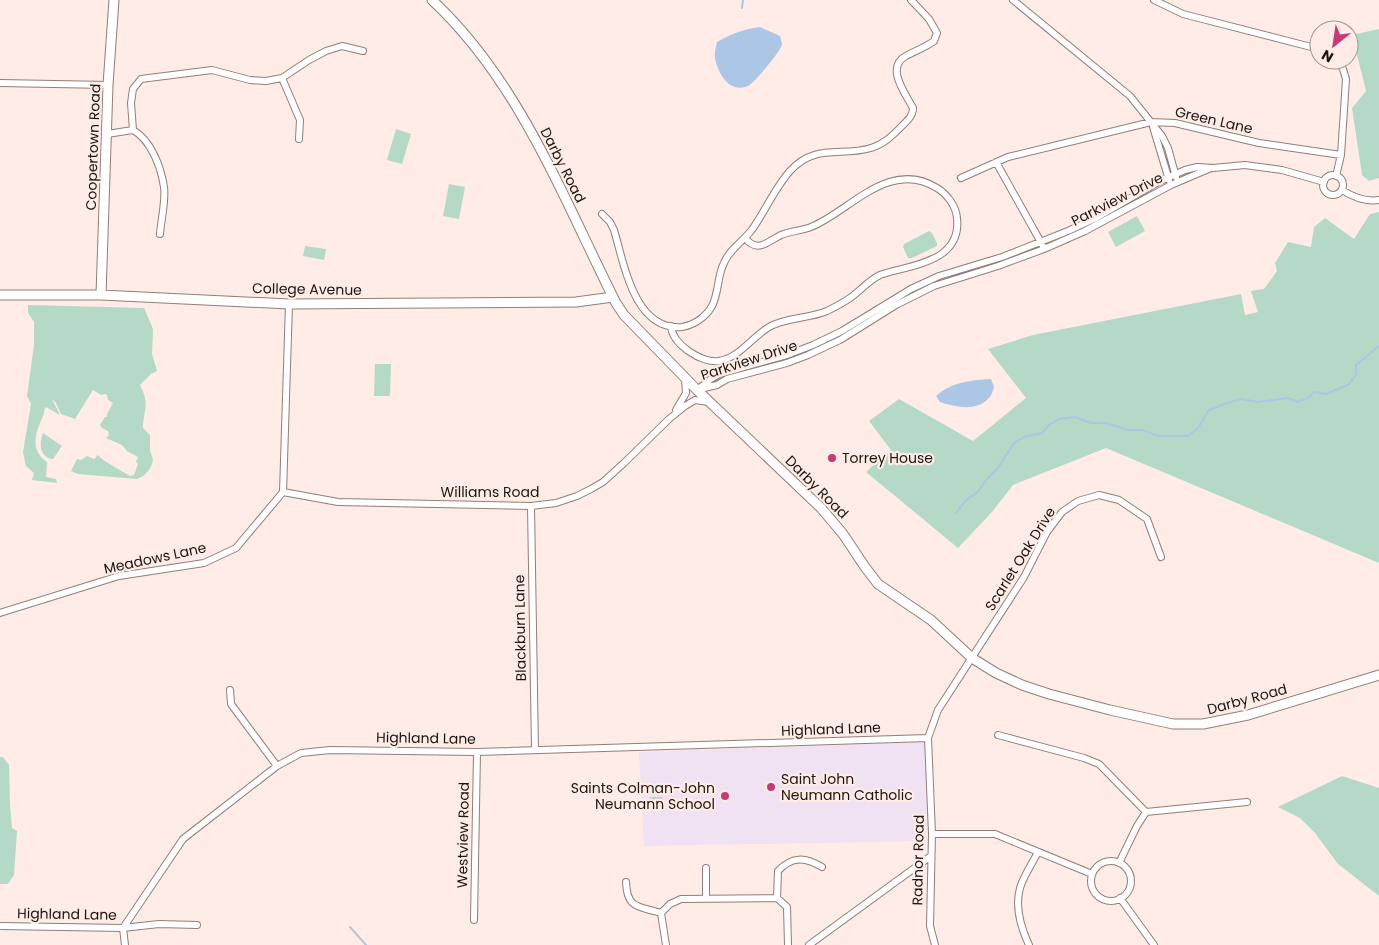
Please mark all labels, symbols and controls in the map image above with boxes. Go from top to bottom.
north arrow [1309,20,1359,70]
text: N [1318,45,1337,68]
street label: Coopertown Road [81,83,105,211]
street label: Green Lane [1173,101,1255,139]
street label: Darby Road [535,124,591,206]
street label: Parkview Drive [1068,167,1167,231]
street label: College Avenue [252,278,362,300]
street label: Parkview Drive [698,335,800,385]
place label: Torrey House [842,448,933,468]
street label: Darby Road [781,451,853,523]
marker: Torrey House [826,452,838,464]
street label: Williams Road [441,482,539,502]
street label: Scarlet Oak Drive [980,503,1060,615]
street label: Meadows Lane [102,537,208,579]
street label: Blackburn Lane [509,574,531,682]
street label: Darby Road [1205,679,1289,719]
street label: Highland Lane [781,717,882,741]
street label: Highland Lane [376,727,476,749]
place label: Saint John Neumann Catholic [781,769,913,805]
place label: Saints Colman-John Neumann School [571,778,715,814]
marker: Saint John Neumann Catholic [765,781,777,793]
street label: Westview Road [452,782,474,888]
marker: Saints Colman-John Neumann School [719,790,731,802]
street label: Radnor Road [907,814,929,906]
street label: Highland Lane [17,903,117,925]

